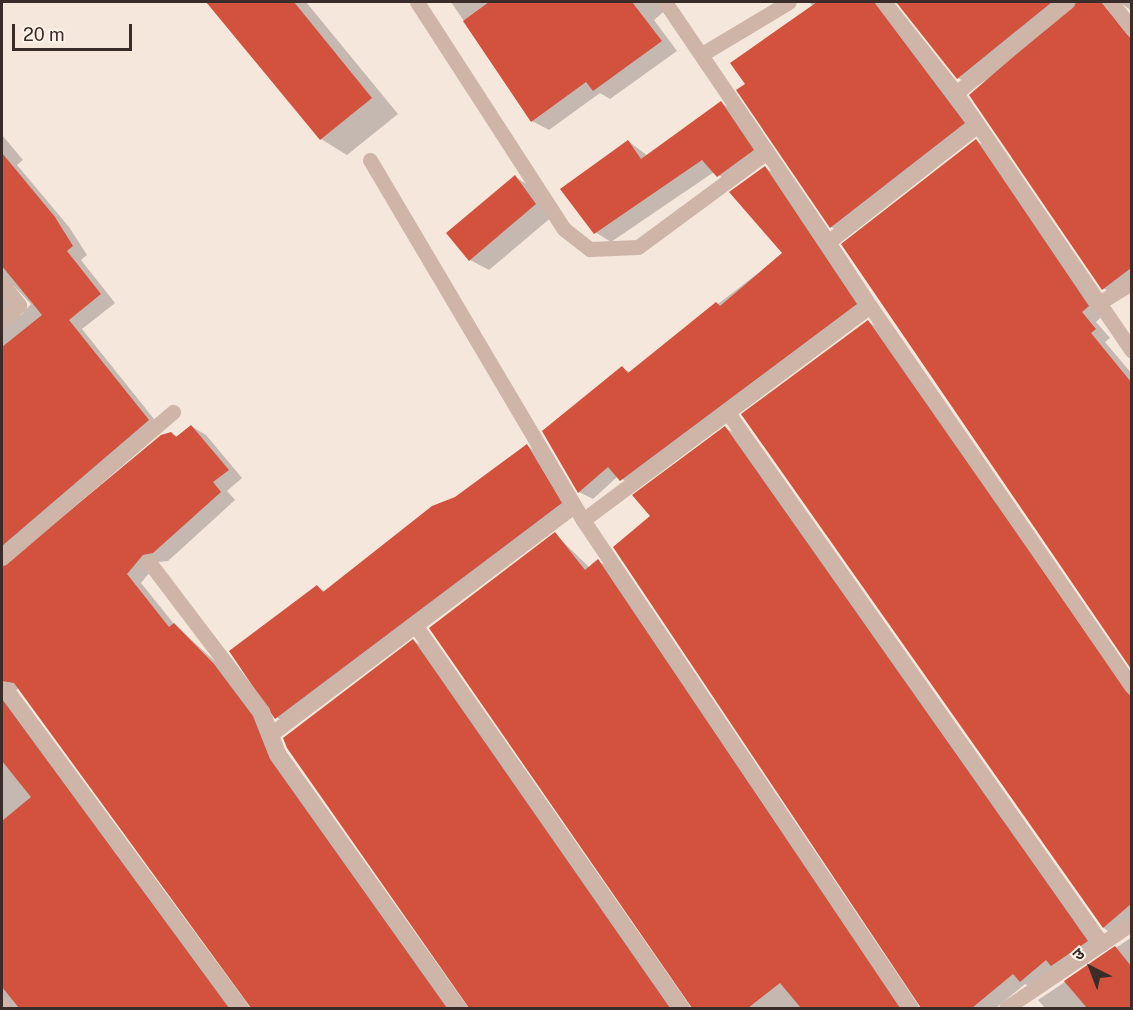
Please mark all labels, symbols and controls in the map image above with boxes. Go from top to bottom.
scale bar [15,12,135,50]
text: 20 m [23,24,65,45]
north arrow [1061,938,1121,998]
text: उ [1069,944,1088,964]

